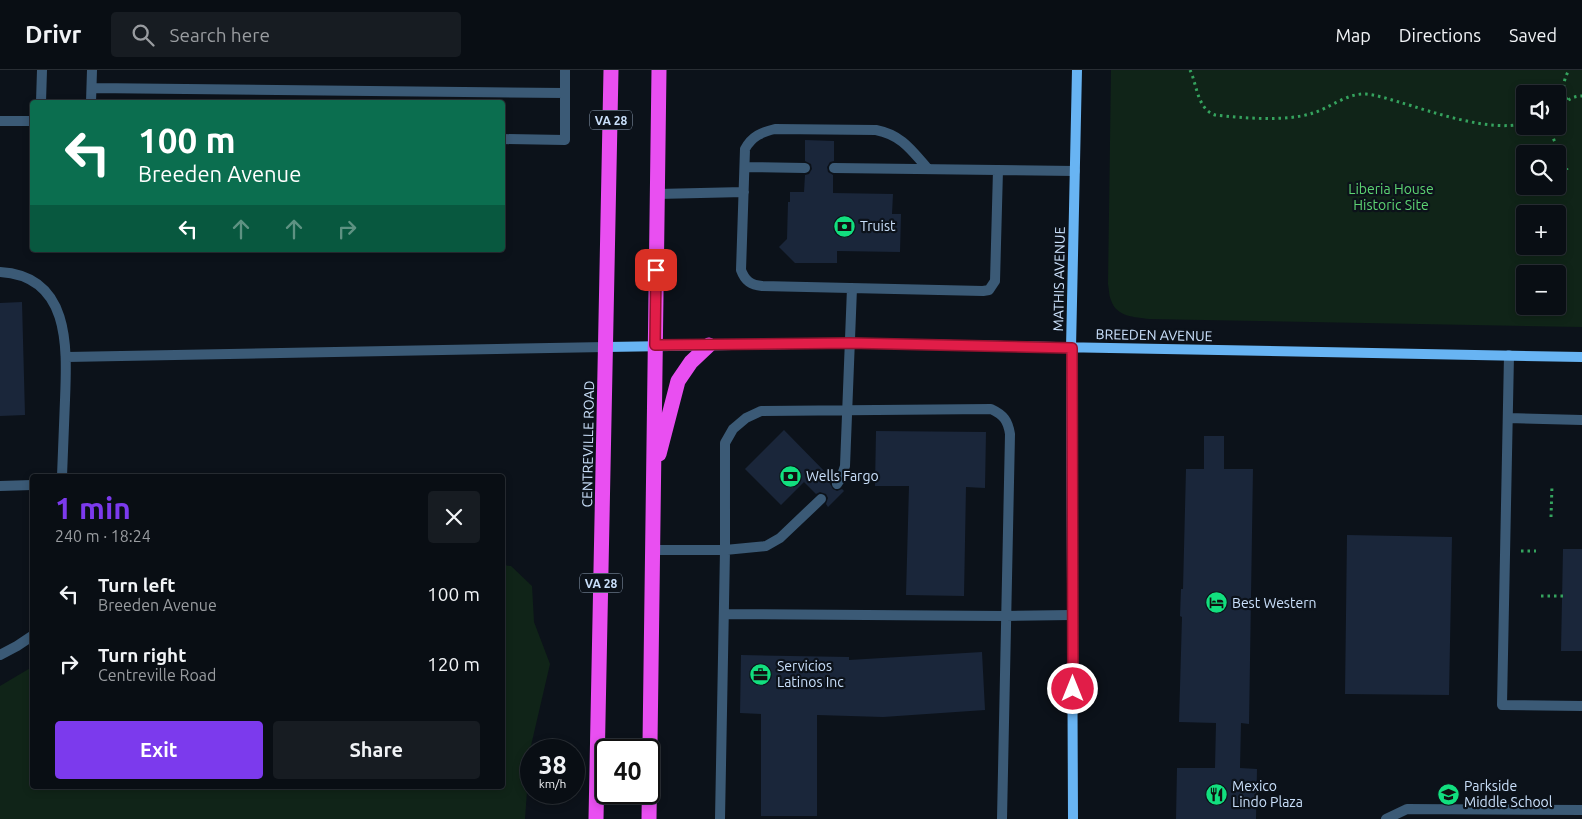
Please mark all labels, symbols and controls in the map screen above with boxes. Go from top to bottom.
search box [111,12,461,57]
text: Drivr [25,21,81,48]
icon: search [129,21,157,49]
text: Search here [169,24,270,46]
text: Map [1335,25,1371,45]
text: Directions [1399,25,1481,45]
text: Saved [1509,25,1557,45]
map controls [1516,85,1566,315]
button: sound [1516,85,1566,135]
road number: VA 28 [590,110,632,130]
icon: left [55,120,120,185]
text: 100 m [138,120,236,160]
button: search [1516,145,1566,195]
text: Breeden Avenue [138,161,301,186]
park label: Liberia House Historic Site [1348,181,1434,213]
button: + [1516,205,1566,255]
bank icon: Truist [832,214,856,238]
icon: left [174,215,202,243]
icon: ahead [227,215,255,243]
icon: ahead [280,215,308,243]
icon: right [333,215,361,243]
place label: Truist [860,218,896,234]
street label: MATHIS AVENUE [1050,226,1068,331]
pin [635,249,677,291]
icon: arrive [642,256,670,284]
button: − [1516,265,1566,315]
street label: BREEDEN AVENUE [1095,326,1213,344]
street label: CENTREVILLE ROAD [579,380,597,508]
bank icon: Wells Fargo [778,464,802,488]
place label: Wells Fargo [806,468,879,484]
text: 1 min [55,491,131,525]
button: close [428,491,480,543]
text: 240 m · 18:24 [55,527,151,545]
road number: VA 28 [580,573,622,592]
text: Turn left [98,574,176,596]
icon: left [55,580,83,608]
text: 100 m [427,583,480,605]
hotel icon: Best Western [1204,591,1228,615]
place label: Best Western [1232,595,1316,611]
text: Breeden Avenue [98,596,217,614]
text: Turn right [98,644,186,666]
icon: right [55,650,83,678]
text: 120 m [427,653,480,675]
place label: Servicios Latinos Inc [777,658,844,690]
office icon: Servicios Latinos Inc [749,662,773,686]
position arrow [1046,662,1098,714]
text: Centreville Road [98,666,216,684]
button: Exit [55,721,263,779]
button: Share [273,721,480,779]
speed limit sign: 40 [595,739,660,804]
text: 38 [538,751,567,779]
text: km/h [539,777,566,790]
place label: Mexico Lindo Plaza [1232,778,1303,810]
place label: Parkside Middle School [1464,778,1553,810]
restaurant icon: Mexico Lindo Plaza [1204,782,1228,806]
school or university icon: Parkside Middle School [1436,782,1460,806]

